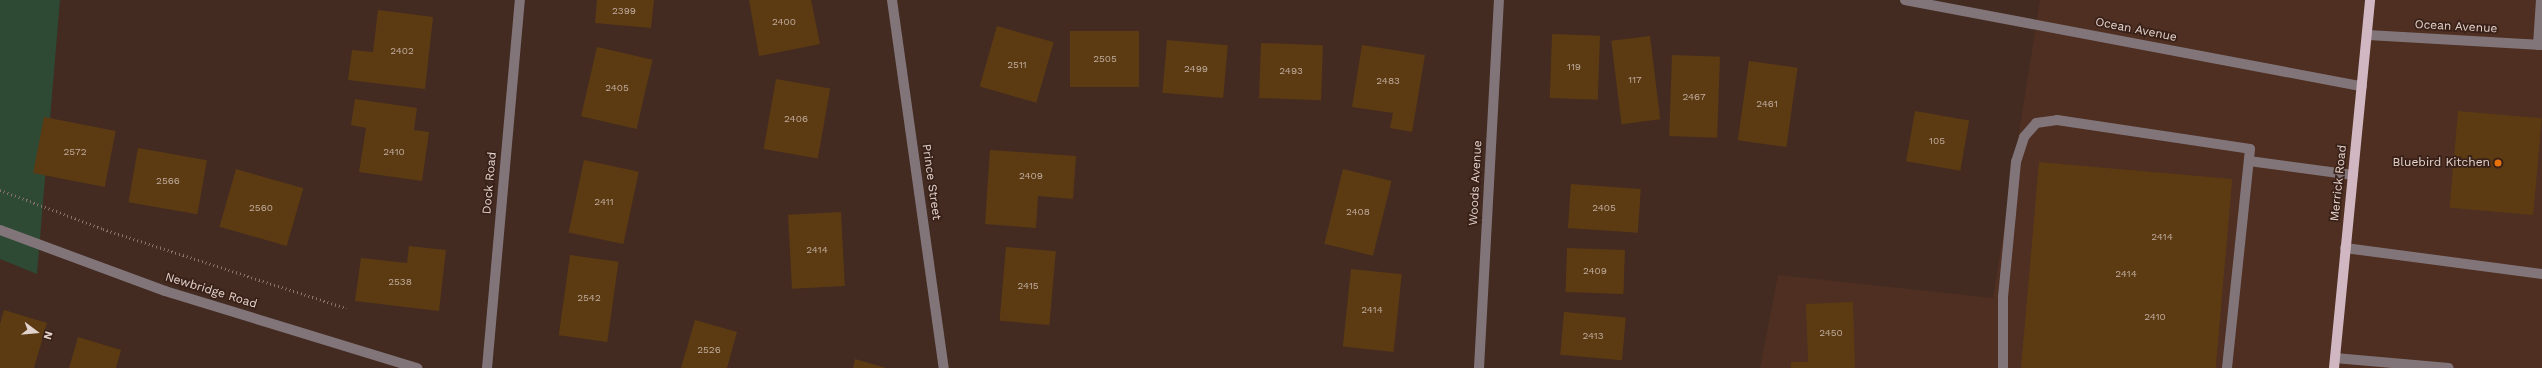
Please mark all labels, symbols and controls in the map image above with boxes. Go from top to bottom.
house number: 2399 [612,5,636,17]
street label: Ocean Avenue [2094,15,2178,45]
house number: 2400 [772,16,796,28]
street label: Ocean Avenue [2414,18,2498,36]
house number: 2402 [390,45,414,57]
house number: 2505 [1093,53,1117,65]
house number: 2511 [1007,59,1027,71]
house number: 119 [1567,61,1581,73]
house number: 2499 [1184,63,1208,75]
house number: 2493 [1279,65,1303,77]
house number: 117 [1628,74,1642,86]
house number: 2483 [1376,75,1400,87]
house number: 2405 [605,82,629,94]
house number: 2467 [1682,91,1706,103]
house number: 2461 [1756,98,1778,110]
house number: 2406 [784,113,808,125]
house number: 105 [1929,135,1945,147]
street label: Woods Avenue [1467,140,1485,226]
street label: Prince Street [919,143,943,221]
street label: Merrick Road [2328,144,2350,222]
house number: 2572 [63,146,87,158]
house number: 2410 [383,146,405,158]
street label: Dock Road [480,151,500,215]
place label: Bluebird Kitchen [2393,156,2490,170]
marker: Bluebird Kitchen [2493,158,2503,168]
house number: 2409 [1019,170,1043,182]
house number: 2566 [156,175,180,187]
house number: 2411 [594,196,614,208]
house number: 2560 [249,202,273,214]
house number: 2405 [1592,202,1616,214]
house number: 2408 [1346,206,1370,218]
house number: 2414 [2151,231,2173,243]
house number: 2414 [806,244,828,256]
house number: 2409 [1583,265,1607,277]
house number: 2414 [2115,268,2137,280]
street label: Newbridge Road [163,270,259,312]
house number: 2538 [388,276,412,288]
house number: 2415 [1017,280,1039,292]
house number: 2542 [577,292,601,304]
house number: 2414 [1361,304,1383,316]
house number: 2410 [2144,311,2166,323]
north arrow [16,312,56,352]
house number: 2450 [1819,327,1843,339]
text: N [41,330,55,341]
house number: 2413 [1582,330,1604,342]
house number: 2526 [697,344,721,356]

